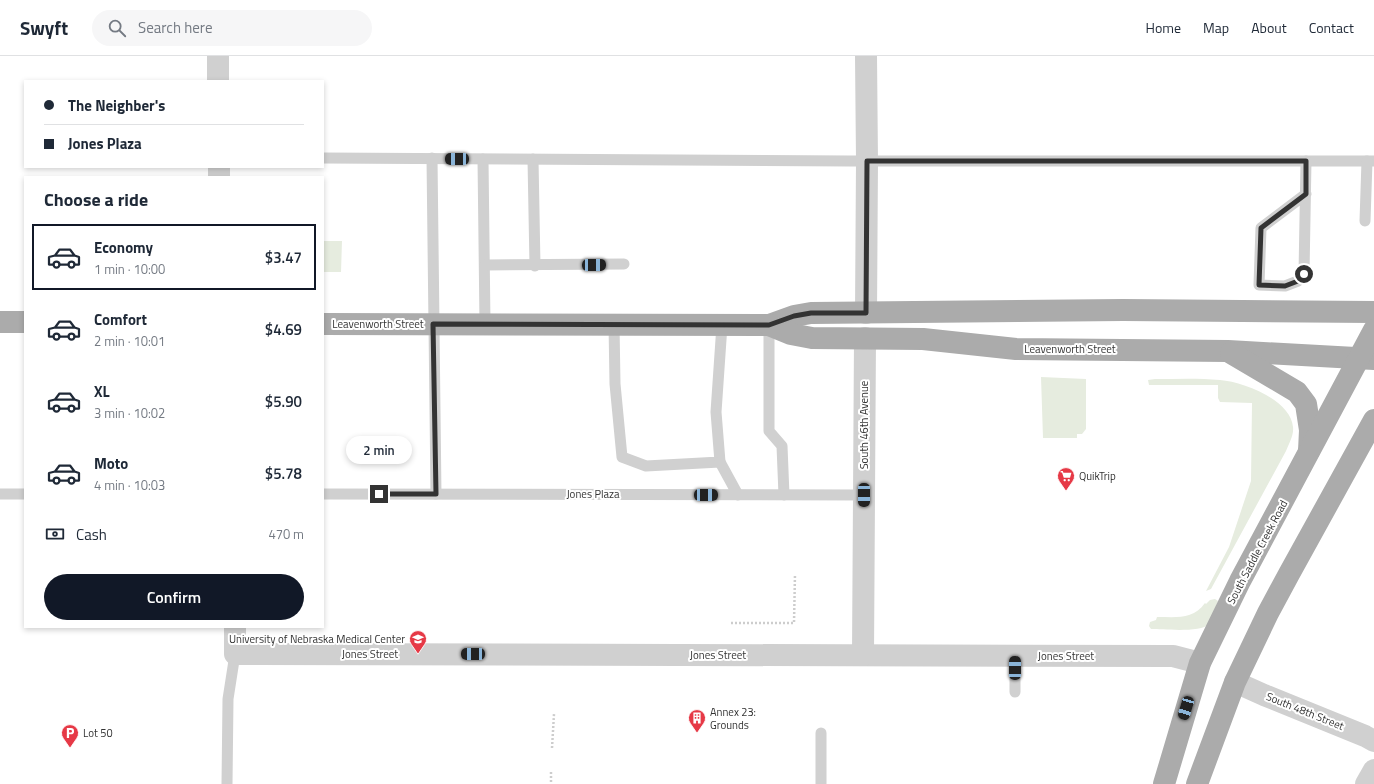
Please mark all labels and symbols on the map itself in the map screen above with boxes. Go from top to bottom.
car [445,153,469,165]
car [582,259,606,271]
route start [1295,265,1313,283]
street label: Leavenworth Street [332,316,424,332]
street label: Leavenworth Street [1024,341,1116,357]
street label: South 46th Avenue [856,380,872,469]
callout: 2 min [346,436,412,464]
supermarket icon: QuikTrip [1056,466,1076,491]
place label: QuikTrip [1079,468,1116,484]
car [858,483,870,507]
route end [370,485,388,503]
street label: Jones Plaza [566,486,620,502]
car [694,489,718,501]
street label: South Saddle Creek Road [1223,497,1291,607]
school or university icon: University of Nebraska Medical Center [408,629,428,654]
place label: University of Nebraska Medical Center [229,631,405,647]
street label: Jones Street [342,646,398,662]
street label: Jones Street [690,647,746,663]
car [461,648,485,660]
street label: Jones Street [1038,648,1094,664]
car [1009,656,1021,680]
street label: South 48th Street [1264,688,1346,734]
car [1177,695,1195,721]
place label: Annex 23: Grounds [710,704,756,733]
building icon: Annex 23: Grounds [687,708,707,733]
parking icon: Lot 50 [60,723,80,748]
place label: Lot 50 [83,725,113,741]

